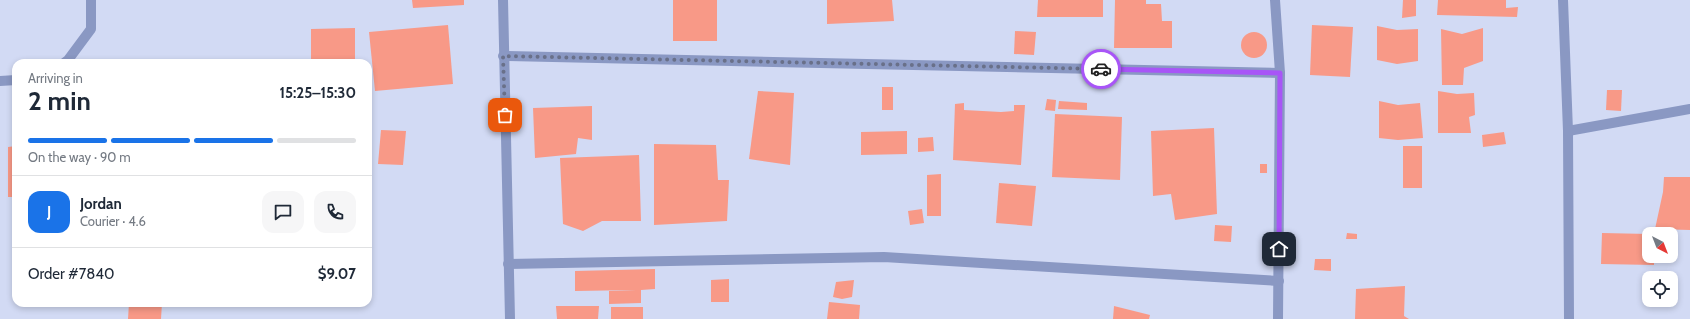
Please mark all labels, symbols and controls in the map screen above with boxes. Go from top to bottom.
courier [1081,49,1121,89]
icon: car [1090,58,1112,80]
text: Arriving in [28,70,83,86]
text: 15:25–15:30 [279,84,356,102]
text: 2 min [28,85,91,117]
pin [488,98,522,132]
icon: bag [494,104,516,126]
text: On the way · 90 m [28,149,131,165]
button: chat [262,191,304,233]
button: phone [314,191,356,233]
text: Jordan [80,195,122,213]
text: J [47,203,51,221]
text: Courier · 4.6 [80,213,146,229]
north arrow [1642,227,1678,263]
map controls [1642,227,1678,307]
pin [1262,232,1296,266]
icon: home [1268,238,1290,260]
text: Order #7840 [28,265,114,283]
text: $9.07 [318,265,356,283]
button: locate [1642,271,1678,307]

